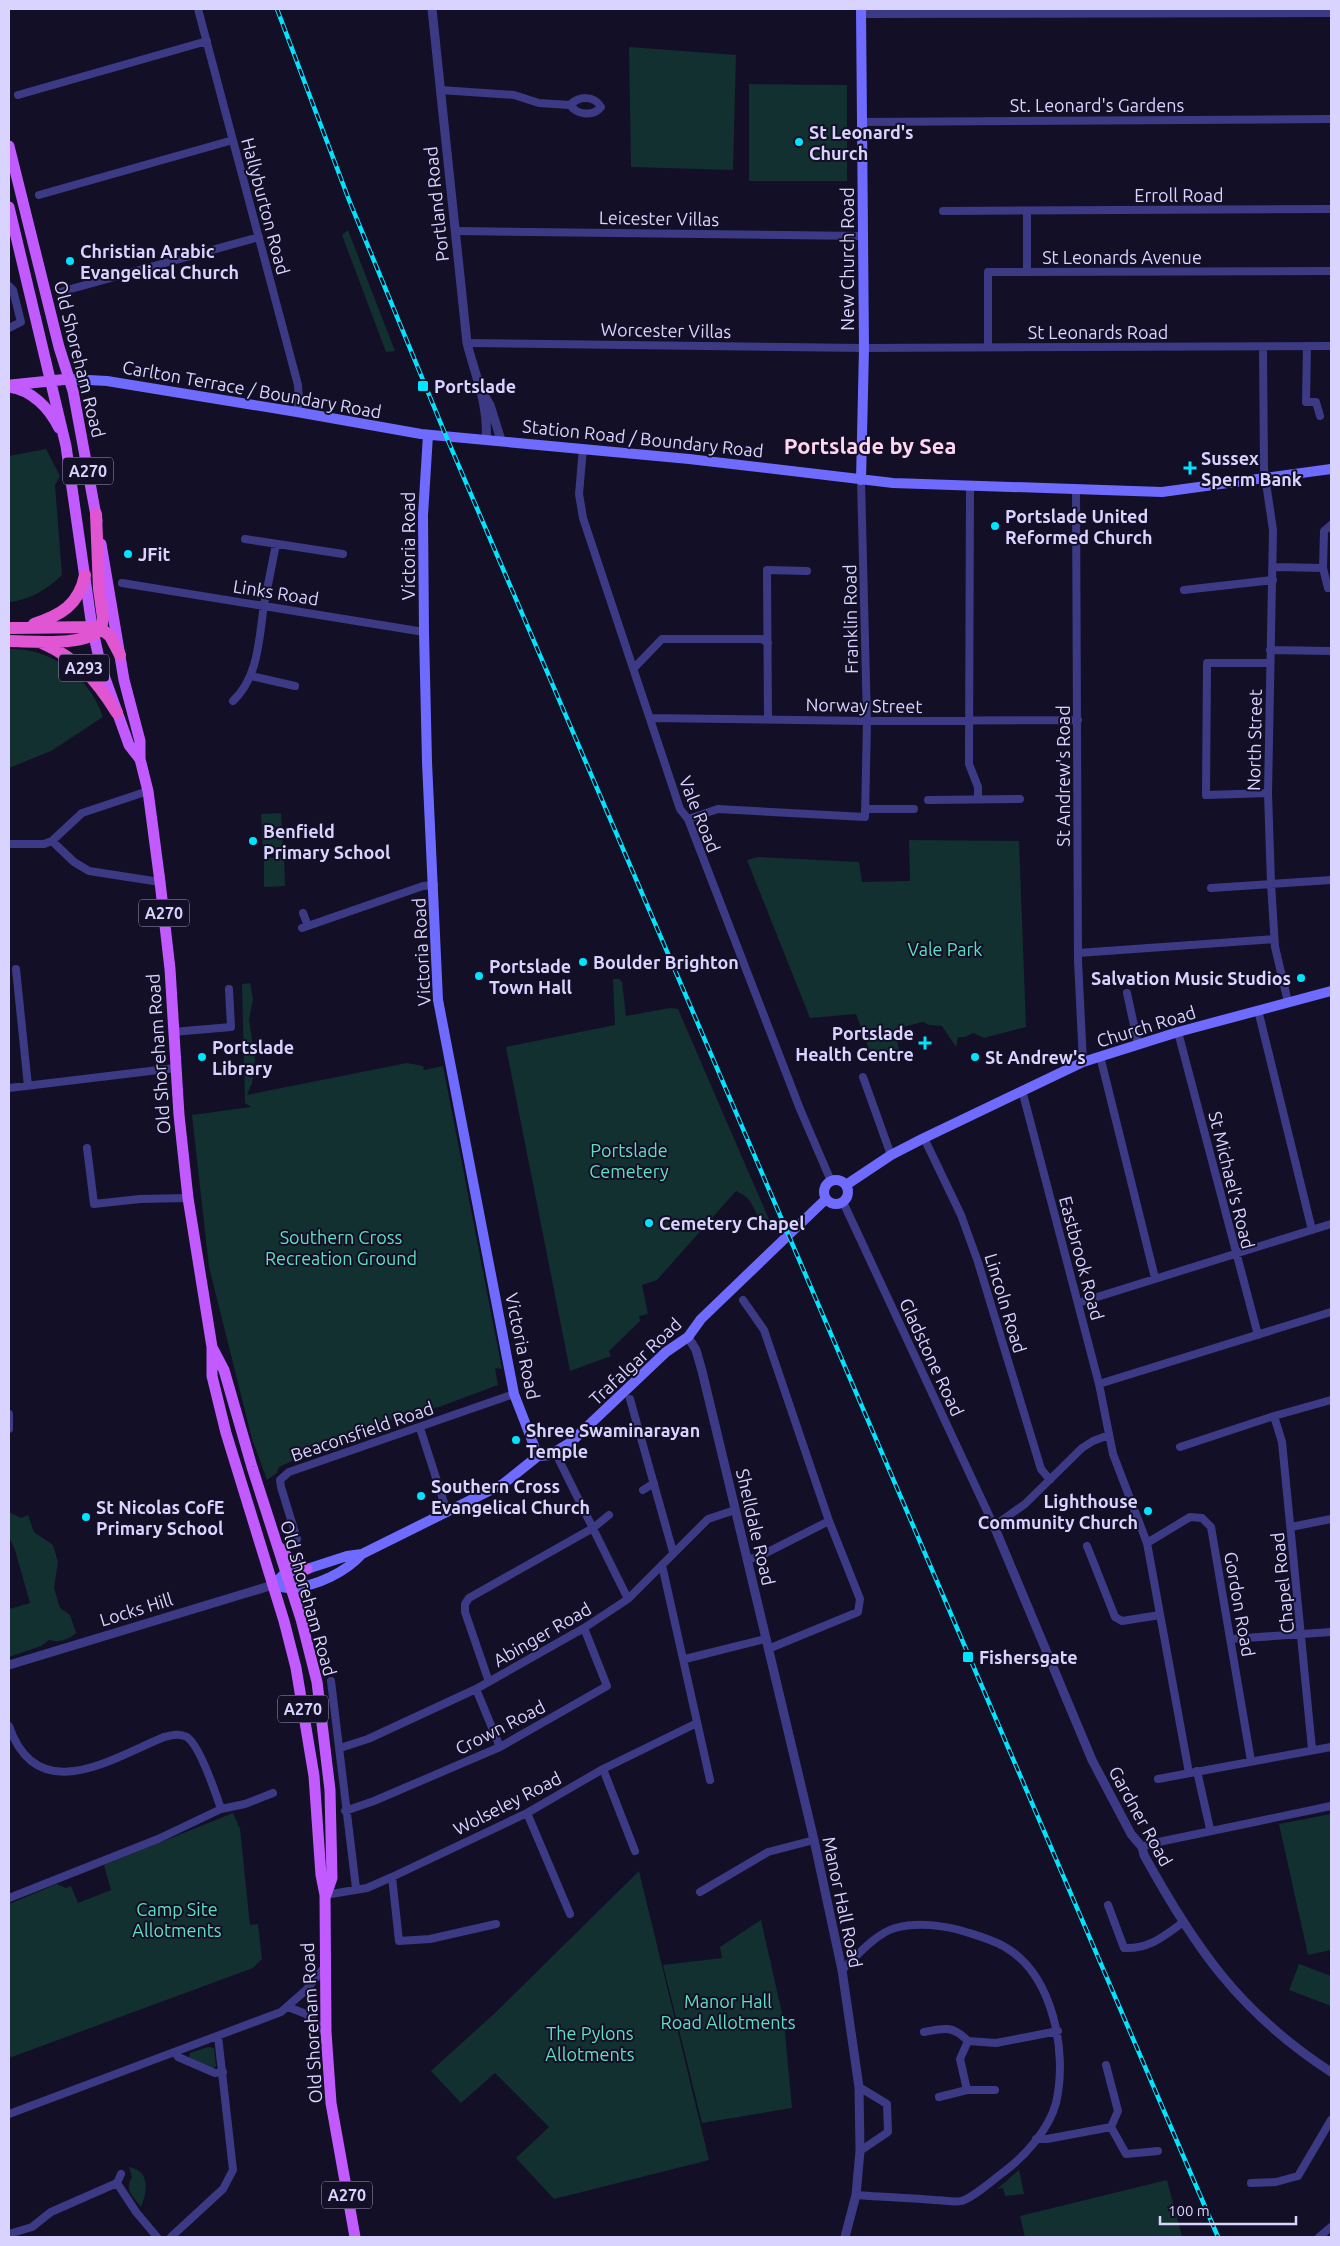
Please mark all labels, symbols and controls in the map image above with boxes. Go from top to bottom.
street label: St. Leonard's Gardens [1010,95,1184,115]
place label: St Leonard's Church [809,122,914,163]
street label: Hallyburton Road [238,135,294,277]
marker: St Leonard's Church [793,136,805,148]
street label: Portland Road [420,146,452,262]
street label: Erroll Road [1134,185,1224,205]
street label: New Church Road [837,187,857,331]
street label: Leicester Villas [599,207,720,229]
place label: Christian Arabic Evangelical Church [80,241,239,282]
street label: St Leonards Avenue [1042,247,1202,267]
marker: Christian Arabic Evangelical Church [64,255,76,267]
street label: Old Shoreham Road [51,278,109,440]
street label: Worcester Villas [601,319,732,341]
street label: St Leonards Road [1028,322,1168,342]
street label: Carlton Terrace / Boundary Road [121,356,383,422]
place label: Portslade [434,376,516,396]
marker: Portslade [416,379,430,393]
street label: Station Road / Boundary Road [521,415,765,461]
district label: Portslade by Sea [784,433,956,458]
place label: Sussex Sperm Bank [1201,448,1302,489]
road number: A270 [63,458,113,484]
marker: Sussex Sperm Bank [1183,461,1197,475]
street label: Victoria Road [398,492,418,600]
place label: Portslade United Reformed Church [1005,506,1152,547]
marker: Portslade United Reformed Church [989,520,1001,532]
place label: JFit [138,544,170,564]
marker: JFit [122,548,134,560]
street label: Franklin Road [839,564,861,674]
street label: Links Road [232,575,320,609]
road number: A293 [59,654,109,681]
street label: North Street [1243,689,1265,791]
street label: Norway Street [805,694,923,716]
street label: St Andrew's Road [1053,705,1073,847]
street label: Vale Road [676,773,724,855]
place label: Benfield Primary School [263,821,391,862]
marker: Benfield Primary School [247,835,259,847]
street label: Victoria Road [408,897,434,1007]
road number: A270 [139,900,189,926]
park label: Vale Park [908,939,982,959]
place label: Boulder Brighton [593,952,739,972]
place label: Portslade Town Hall [489,956,572,997]
marker: Boulder Brighton [577,956,589,968]
place label: Salvation Music Studios [1091,968,1291,988]
marker: Portslade Town Hall [473,970,485,982]
marker: Salvation Music Studios [1295,972,1307,984]
street label: Old Shoreham Road [142,973,174,1135]
street label: Church Road [1094,1001,1198,1051]
place label: Portslade Health Centre [795,1023,914,1064]
marker: Portslade Health Centre [918,1036,932,1050]
place label: Portslade Library [212,1037,294,1078]
place label: St Andrew's [985,1047,1086,1067]
marker: Portslade Library [196,1051,208,1063]
marker: St Andrew's [969,1051,981,1063]
street label: St Michael's Road [1205,1109,1259,1251]
park label: Portslade Cemetery [589,1140,669,1181]
street label: Eastbrook Road [1056,1194,1108,1322]
place label: Cemetery Chapel [659,1213,805,1233]
marker: Cemetery Chapel [643,1217,655,1229]
park label: Southern Cross Recreation Ground [265,1227,417,1268]
street label: Lincoln Road [981,1251,1031,1355]
street label: Victoria Road [502,1291,544,1401]
street label: Gladstone Road [896,1295,968,1419]
street label: Trafalgar Road [585,1313,685,1409]
street label: Beaconsfield Road [288,1397,436,1465]
place label: Shree Swaminarayan Temple [526,1420,700,1461]
marker: Shree Swaminarayan Temple [510,1434,522,1446]
street label: Shelldale Road [733,1467,779,1587]
place label: Southern Cross Evangelical Church [431,1476,590,1517]
marker: Southern Cross Evangelical Church [415,1490,427,1502]
place label: Lighthouse Community Church [978,1491,1138,1532]
place label: St Nicolas CofE Primary School [96,1497,225,1538]
marker: Lighthouse Community Church [1142,1505,1154,1517]
marker: St Nicolas CofE Primary School [80,1511,92,1523]
street label: Old Shoreham Road [277,1518,341,1678]
street label: Chapel Road [1267,1532,1297,1634]
street label: Gordon Road [1221,1550,1259,1658]
street label: Locks Hill [97,1588,175,1630]
street label: Abinger Road [490,1598,594,1670]
place label: Fishersgate [979,1647,1078,1667]
marker: Fishersgate [961,1650,975,1664]
road number: A270 [278,1696,328,1722]
street label: Crown Road [452,1696,548,1758]
street label: Gardner Road [1105,1763,1177,1869]
street label: Wolseley Road [450,1767,564,1839]
street label: Manor Hall Road [819,1835,867,1969]
park label: Camp Site Allotments [132,1899,222,1940]
street label: Old Shoreham Road [297,1942,325,2104]
park label: Manor Hall Road Allotments [661,1991,796,2032]
park label: The Pylons Allotments [545,2023,635,2064]
road number: A270 [322,2182,372,2208]
scale bar [1160,2194,1296,2226]
text: 100 m [1168,2202,1210,2219]

